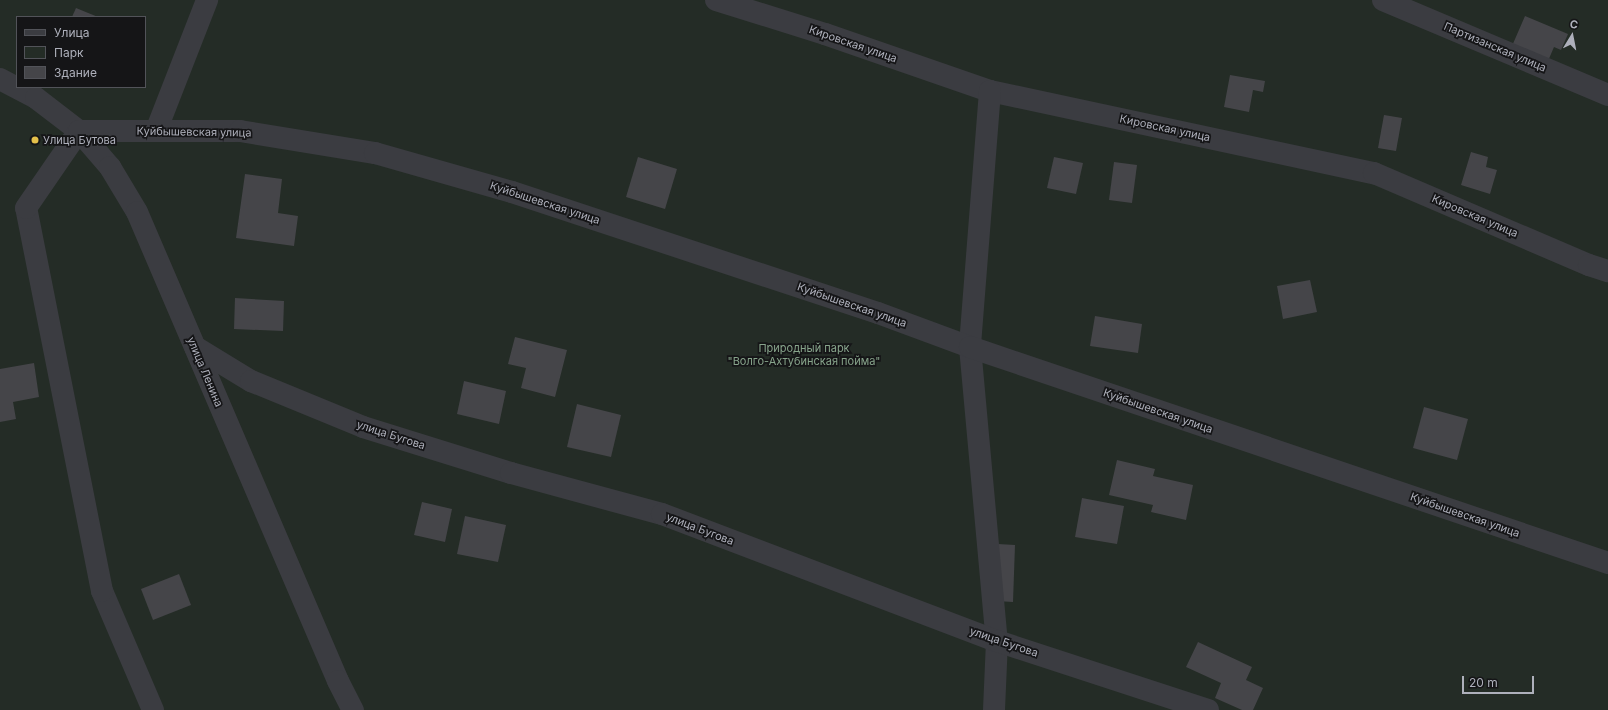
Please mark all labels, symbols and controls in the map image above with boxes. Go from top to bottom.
legend [16,16,146,88]
north arrow [1552,16,1592,56]
text: С [1569,17,1579,32]
street label: Партизанская улица [1442,19,1548,75]
street label: Кировская улица [807,23,899,65]
text: Улица [54,25,89,40]
text: Парк [54,45,84,60]
text: Здание [54,65,97,80]
street label: Кировская улица [1118,112,1212,144]
street label: Куйбышевская улица [136,124,252,140]
place label: Улица Бутова [43,133,116,147]
marker: Улица Бутова [30,135,40,145]
street label: Куйбышевская улица [488,179,602,227]
street label: Кировская улица [1430,192,1520,240]
street label: Куйбышевская улица [796,280,908,330]
street label: улица Ленина [184,335,226,409]
park label: Природный парк "Волго-Ахтубинская пойма" [728,342,880,368]
street label: Куйбышевская улица [1102,386,1214,436]
street label: улица Бугова [355,418,427,452]
street label: Куйбышевская улица [1409,490,1521,540]
street label: улица Бугова [664,510,736,548]
street label: улица Бугова [968,624,1040,660]
scale bar [1464,668,1536,694]
text: 20 m [1469,675,1498,690]

